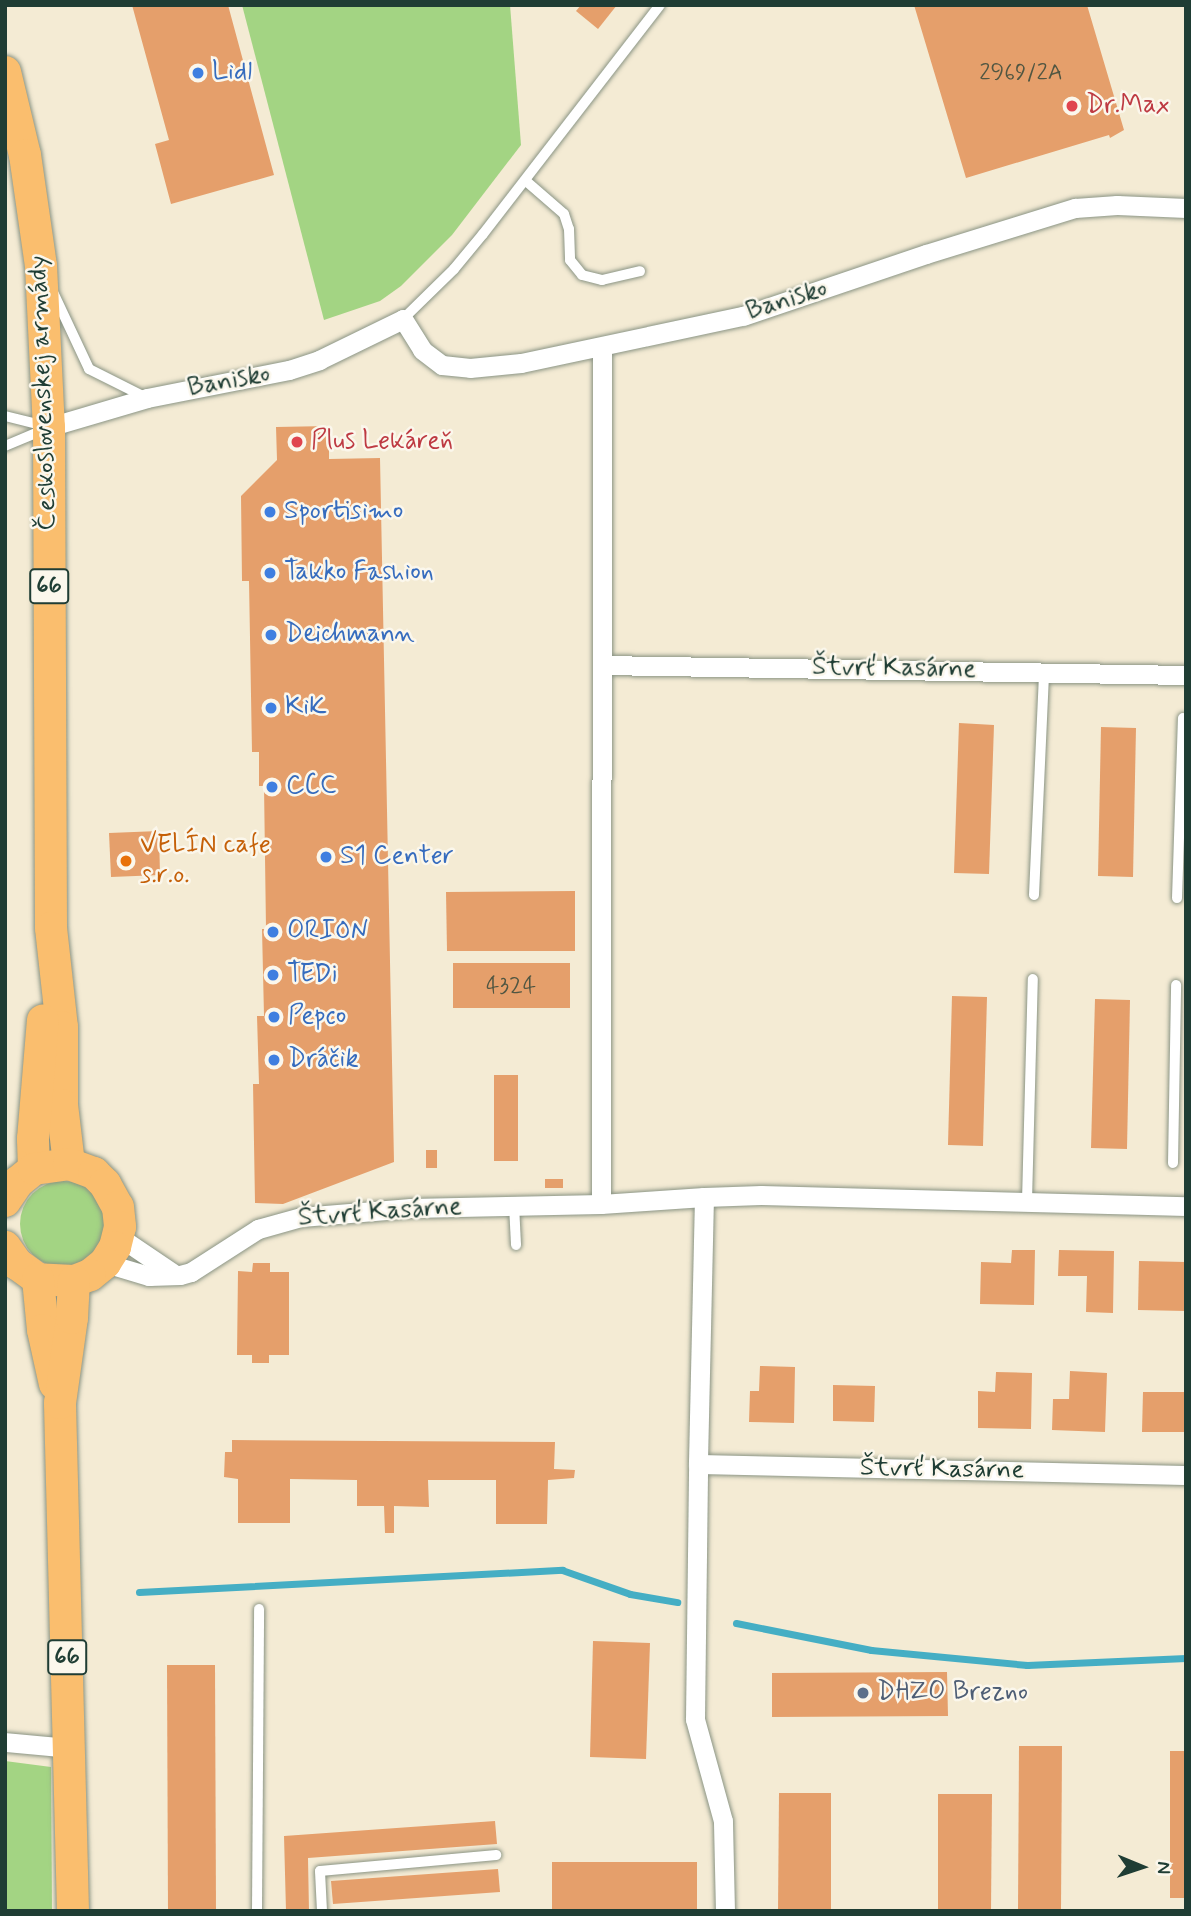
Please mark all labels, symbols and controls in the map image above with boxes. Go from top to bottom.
place label: Lidl [212,57,252,89]
house number: 2969/2A [979,59,1063,87]
marker: Lidl [190,65,206,81]
place label: Dr.Max [1086,90,1170,122]
marker: Dr.Max [1064,98,1080,114]
street label: Československej armády [24,257,64,529]
street label: Banisko [743,273,831,329]
street label: Banisko [185,359,273,405]
place label: Plus Lekáreň [311,426,454,458]
marker: Plus Lekáreň [289,434,305,450]
place label: Sportisimo [284,496,403,528]
marker: Sportisimo [262,504,278,520]
place label: Takko Fashion [284,557,431,589]
marker: Takko Fashion [262,565,278,581]
road number: 66 [28,566,70,606]
place label: Deichmann [285,619,415,651]
marker: Deichmann [263,627,279,643]
street label: Štvrť Kasárne [812,652,976,686]
place label: KiK [285,692,327,724]
marker: KiK [263,700,279,716]
place label: CCC [286,771,336,803]
marker: CCC [264,779,280,795]
place label: VELÍN cafe s.r.o. [140,830,271,892]
place label: S1 Center [340,841,454,873]
marker: S1 Center [318,849,334,865]
marker: VELÍN cafe s.r.o. [118,853,134,869]
place label: ORION [287,916,369,948]
marker: ORION [265,924,281,940]
place label: TEDi [287,959,338,991]
marker: TEDi [265,967,281,983]
house number: 4324 [486,972,536,1000]
place label: Pepco [288,1001,346,1033]
marker: Pepco [266,1009,282,1025]
place label: Dráčik [288,1044,359,1076]
marker: Dráčik [266,1052,282,1068]
street label: Štvrť Kasárne [297,1192,463,1234]
street label: Štvrť Kasárne [860,1453,1024,1487]
road number: 66 [46,1637,88,1678]
place label: DHZO Brezno [877,1677,1028,1709]
marker: DHZO Brezno [855,1685,871,1701]
north arrow [1107,1832,1177,1902]
text: N [1151,1861,1176,1875]

